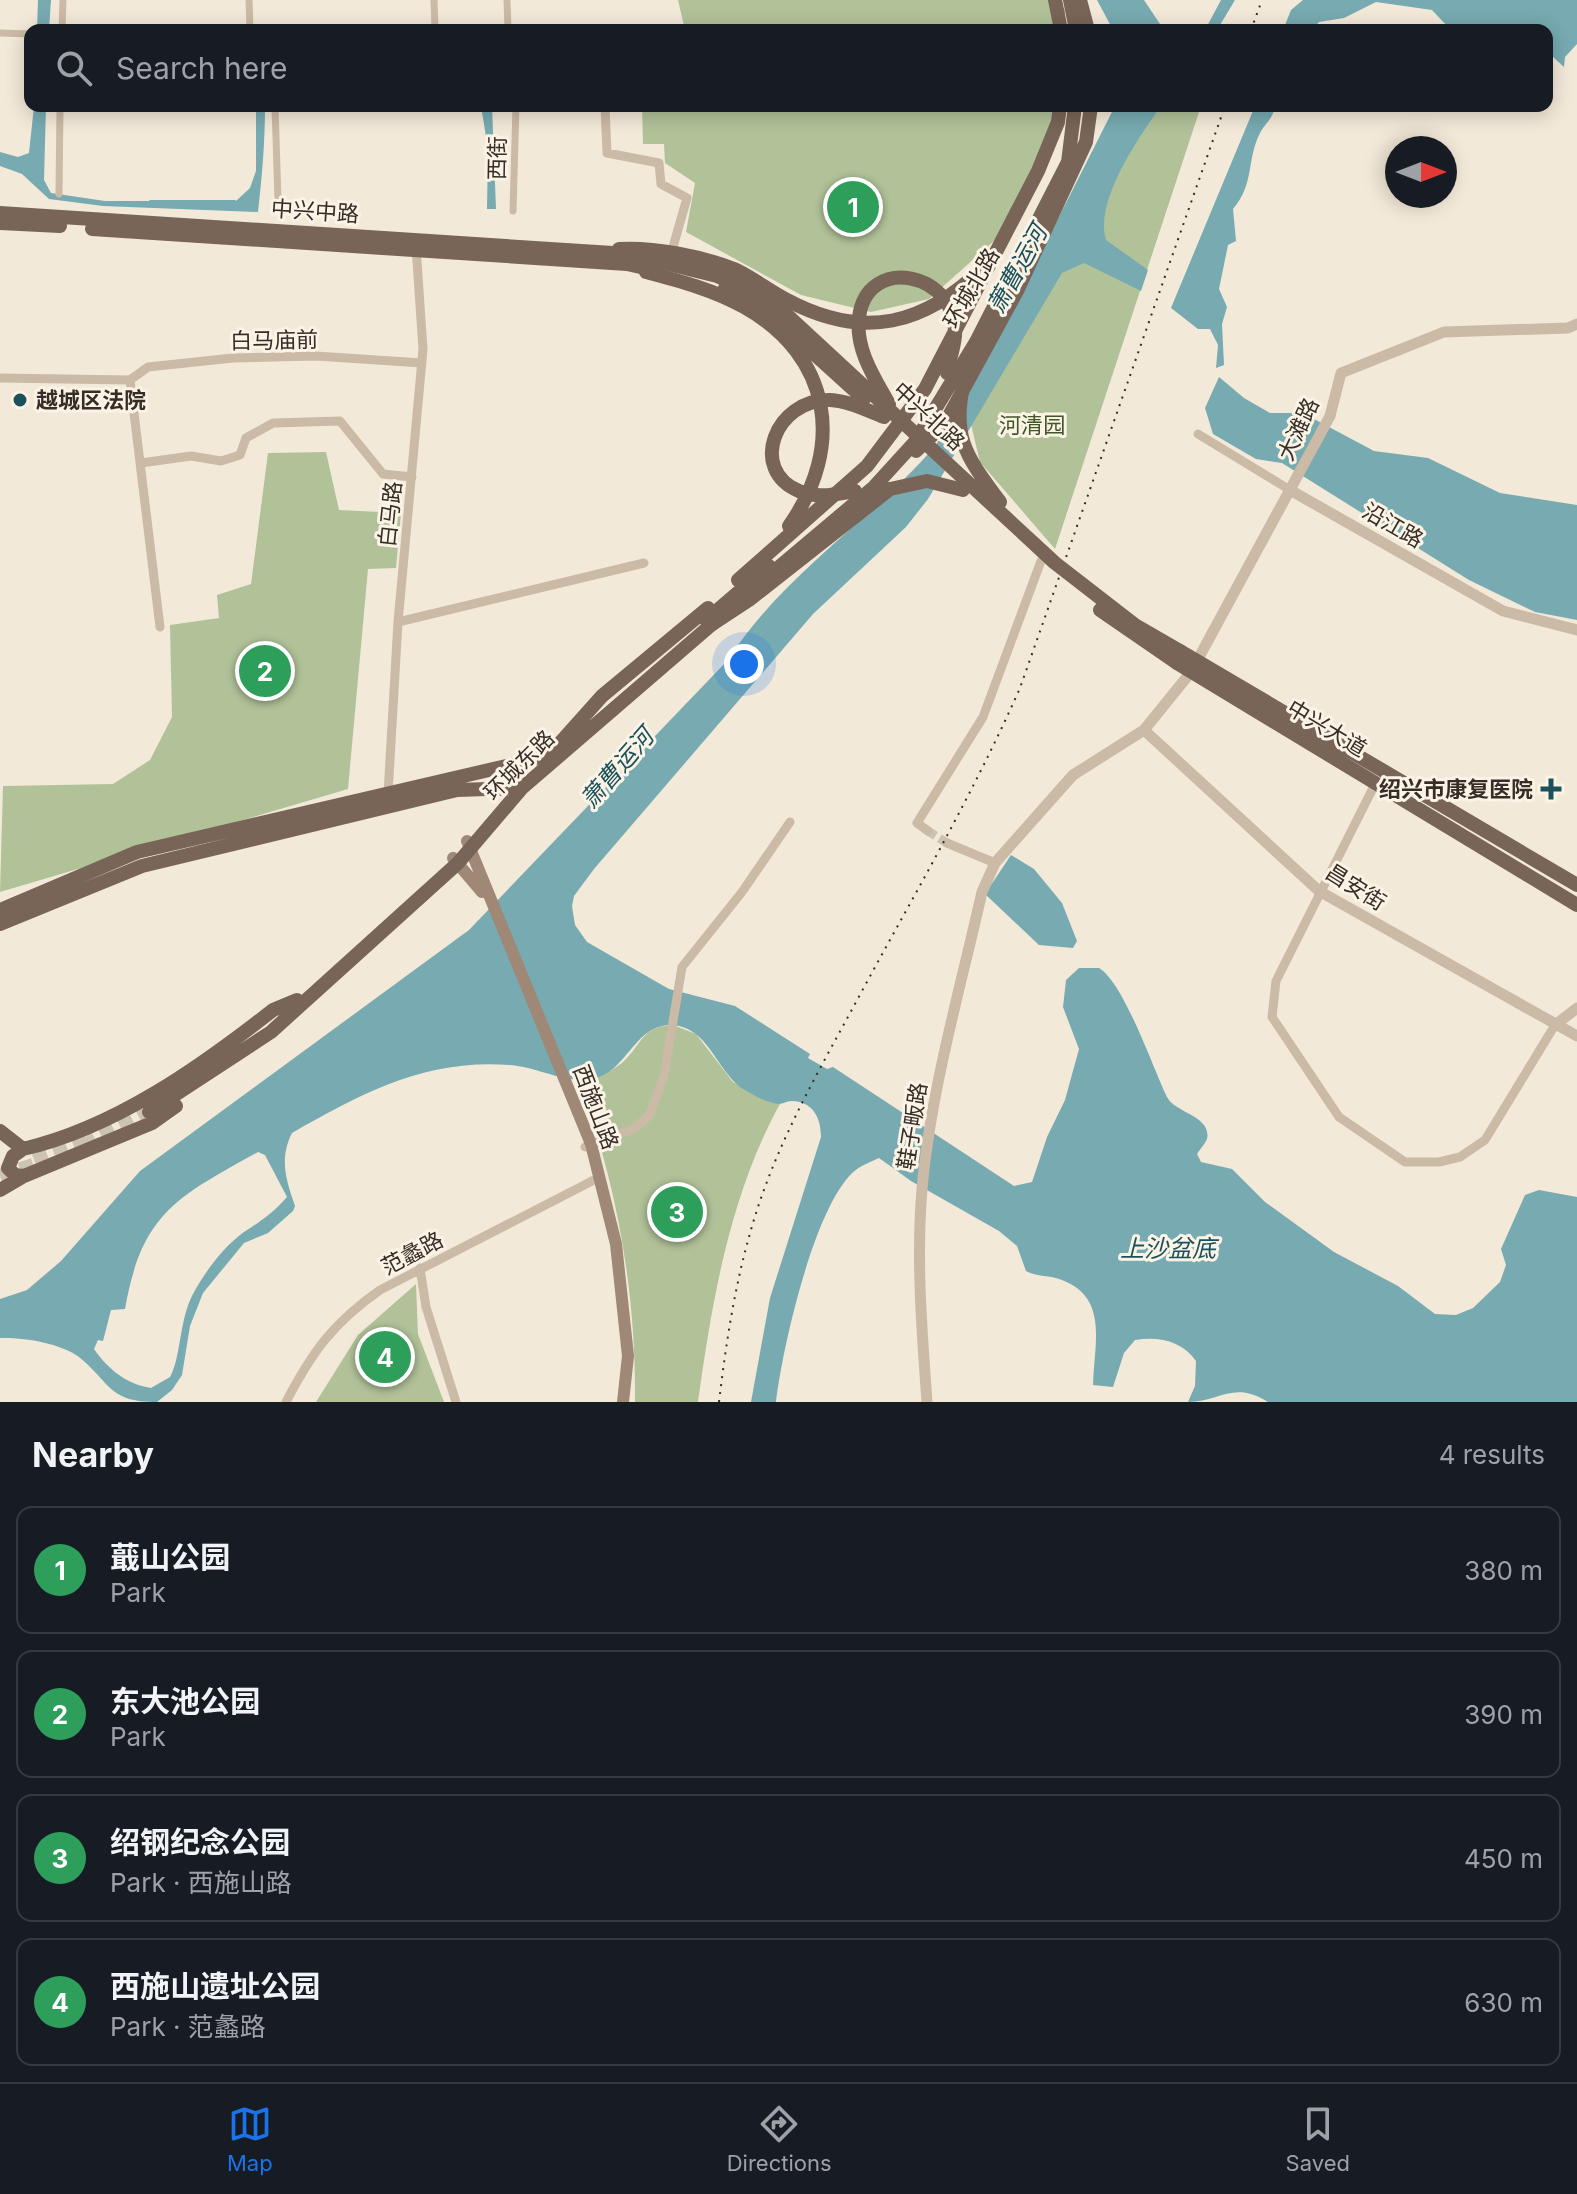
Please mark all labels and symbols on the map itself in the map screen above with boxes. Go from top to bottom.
street label: 西街 [484,136,510,180]
north arrow [1385,136,1457,208]
pin: 1 [827,177,879,237]
street label: 中兴中路 [270,195,360,227]
water label: 萧曹运河 [981,216,1055,318]
street label: 环城北路 [938,243,1004,333]
street label: 白马庙前 [230,326,318,354]
street label: 中兴北路 [888,376,970,456]
place label: 越城区法院 [36,387,146,413]
marker: 越城区法院 [11,391,29,409]
street label: 大滩路 [1272,394,1324,464]
park label: 河清园 [999,412,1065,438]
street label: 白马路 [374,480,406,548]
street label: 沿江路 [1358,497,1428,553]
pin: 2 [239,641,291,701]
your location [724,644,764,684]
street label: 中兴大道 [1283,694,1371,762]
water label: 萧曹运河 [575,719,662,814]
street label: 环城东路 [479,725,559,805]
place label: 绍兴市康复医院 [1379,776,1533,802]
marker: 绍兴市康复医院 [1540,778,1562,800]
street label: 昌安街 [1321,858,1391,916]
street label: 西施山路 [568,1061,624,1153]
street label: 鞋子畈路 [892,1081,932,1171]
pin: 3 [651,1182,703,1242]
street label: 范蠡路 [377,1226,447,1280]
water label: 上沙盆底 [1120,1234,1220,1263]
pin: 4 [359,1327,411,1387]

